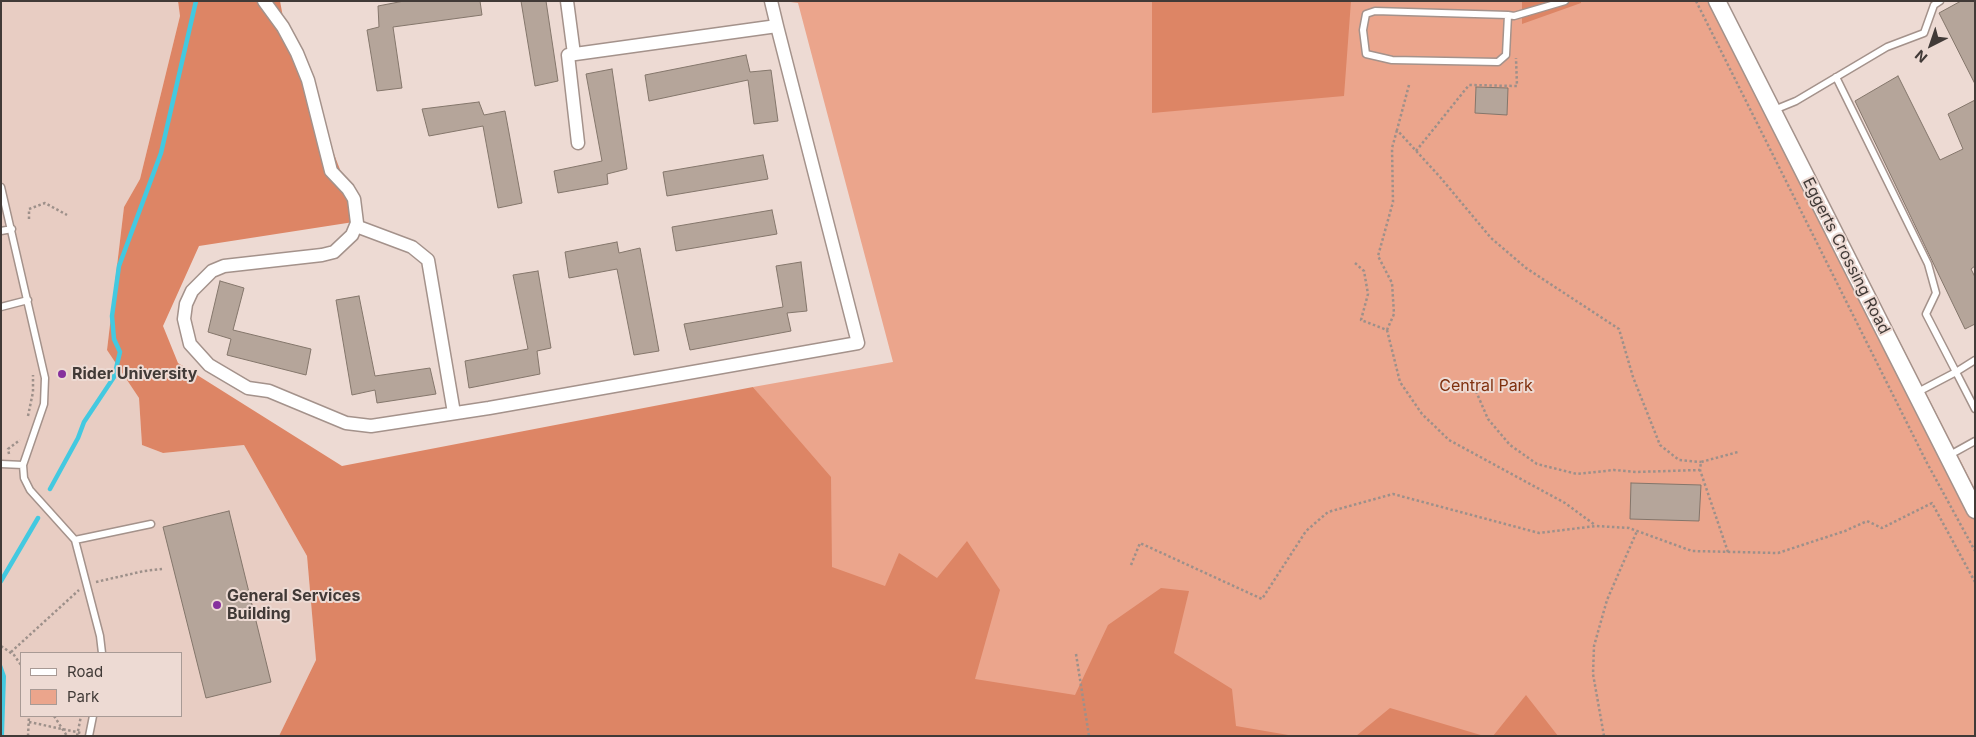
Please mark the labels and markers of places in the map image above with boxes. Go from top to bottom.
place label: Rider University [72,364,197,384]
marker: Rider University [56,368,68,380]
place label: General Services Building [227,586,360,624]
marker: General Services Building [211,599,223,611]

